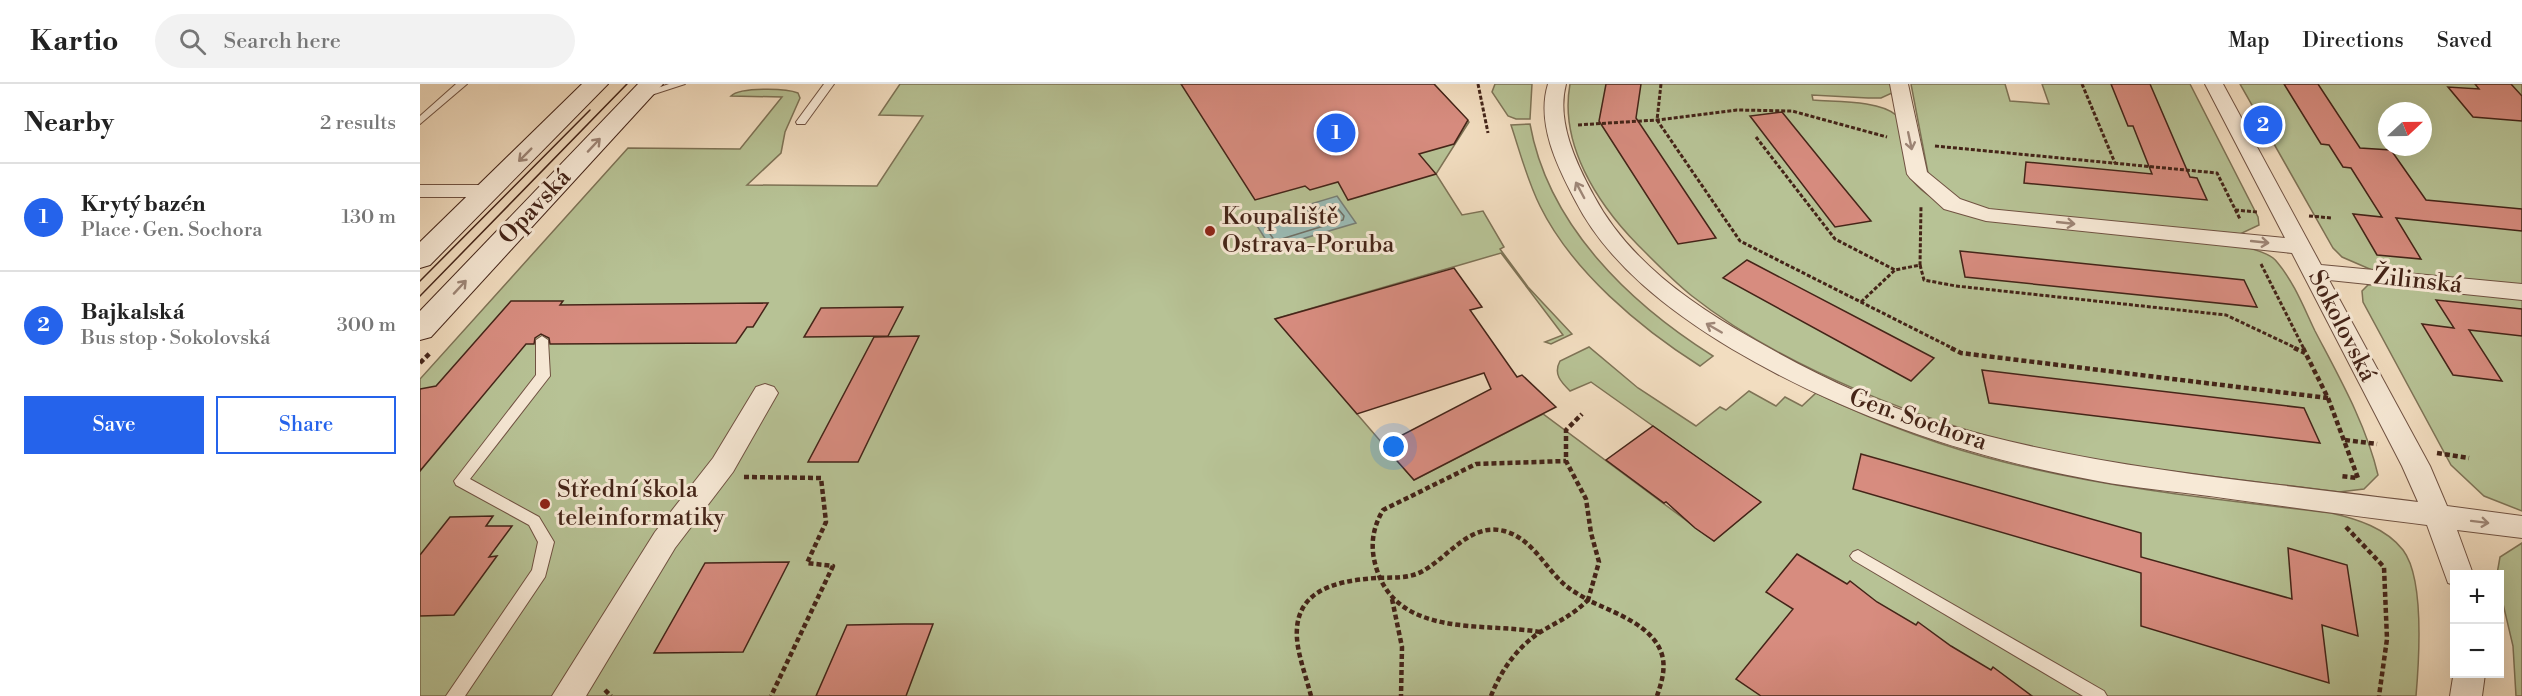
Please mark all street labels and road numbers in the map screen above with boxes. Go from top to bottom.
street label: Opavská [492,162,578,251]
street label: Žilinská [2372,260,2465,301]
street label: Sokolovská [2301,265,2383,387]
street label: Gen. Sochora [1845,382,1992,458]

